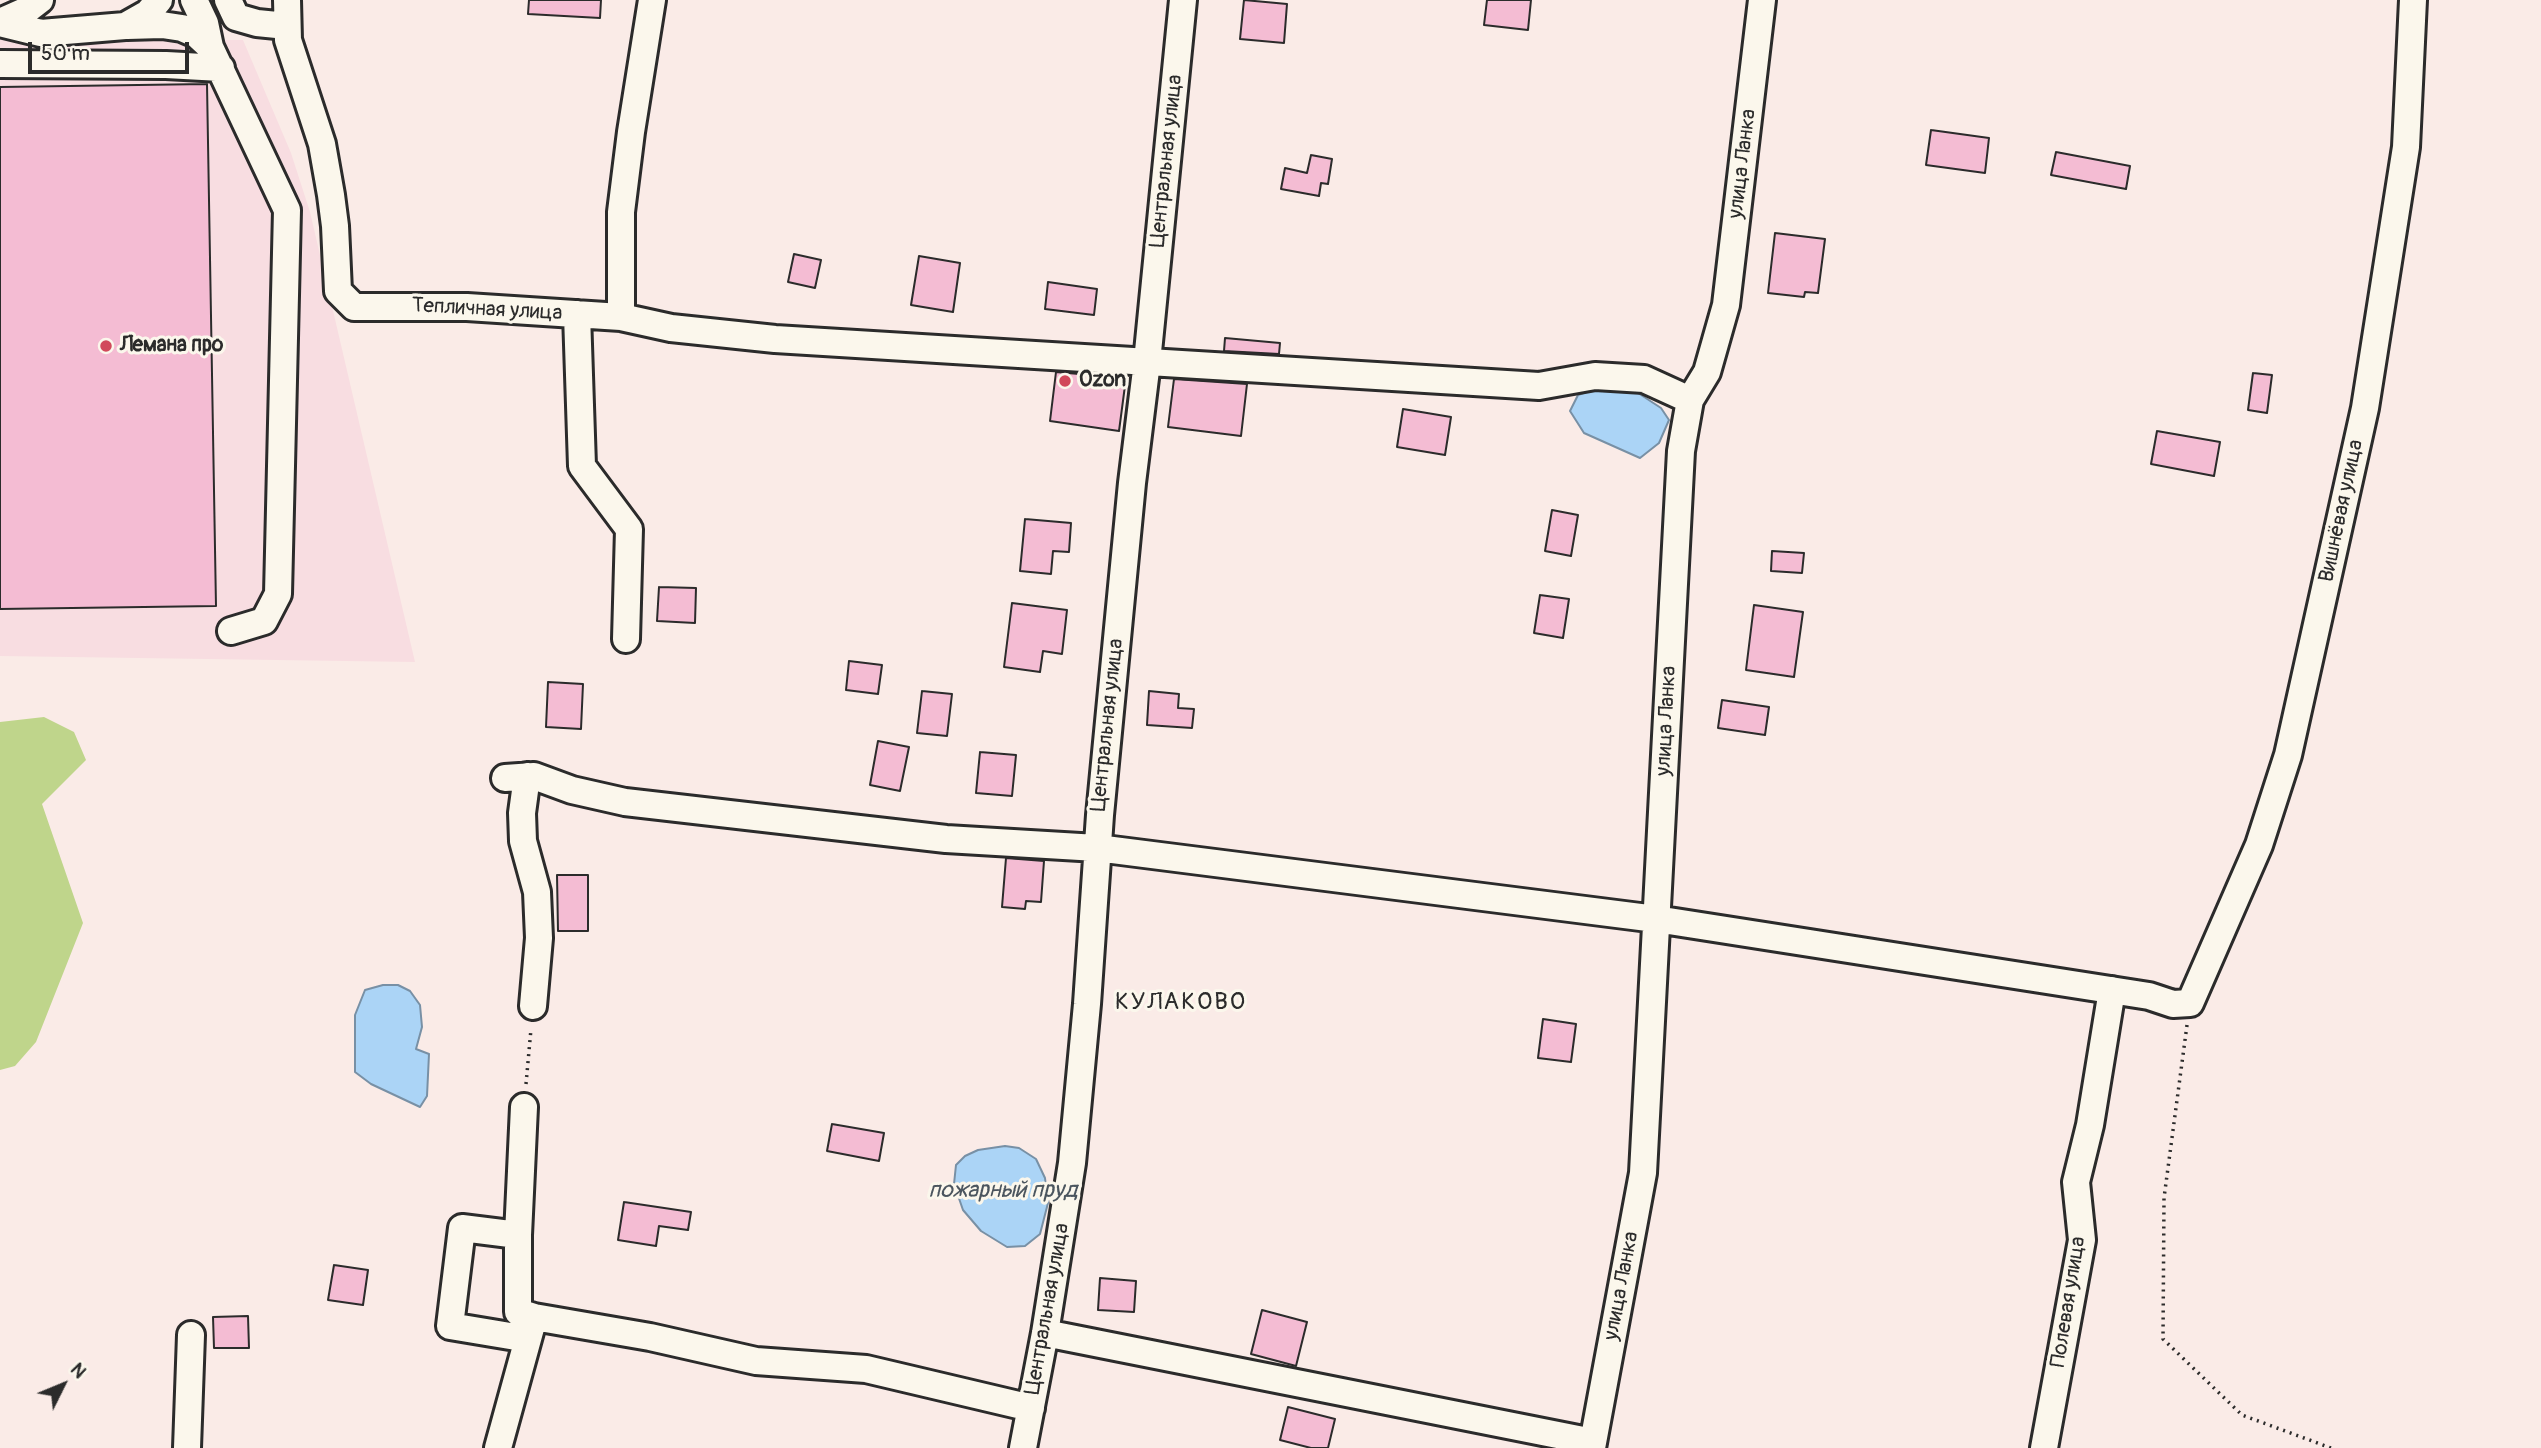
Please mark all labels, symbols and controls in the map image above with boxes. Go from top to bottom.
scale bar [32,28,192,72]
text: 50 m [41,40,90,67]
street label: Центральная улица [1145,73,1189,249]
street label: улица Ланка [1724,108,1762,220]
street label: Тепличная улица [411,293,563,327]
place label: Лемана про [120,333,223,359]
marker: Лемана про [98,338,114,354]
place label: Ozon [1079,368,1126,394]
marker: Ozon [1057,373,1073,389]
street label: Вишнёвая улица [2315,438,2369,584]
street label: Центральная улица [1086,637,1130,813]
street label: улица Ланка [1652,665,1682,777]
district label: КУЛАКОВО [1116,989,1246,1017]
water label: пожарный пруд [929,1177,1077,1205]
street label: Центральная улица [1021,1221,1075,1397]
street label: улица Ланка [1599,1229,1645,1343]
street label: Полевая улица [2046,1235,2092,1369]
north arrow [28,1350,98,1420]
text: N [65,1358,92,1384]

